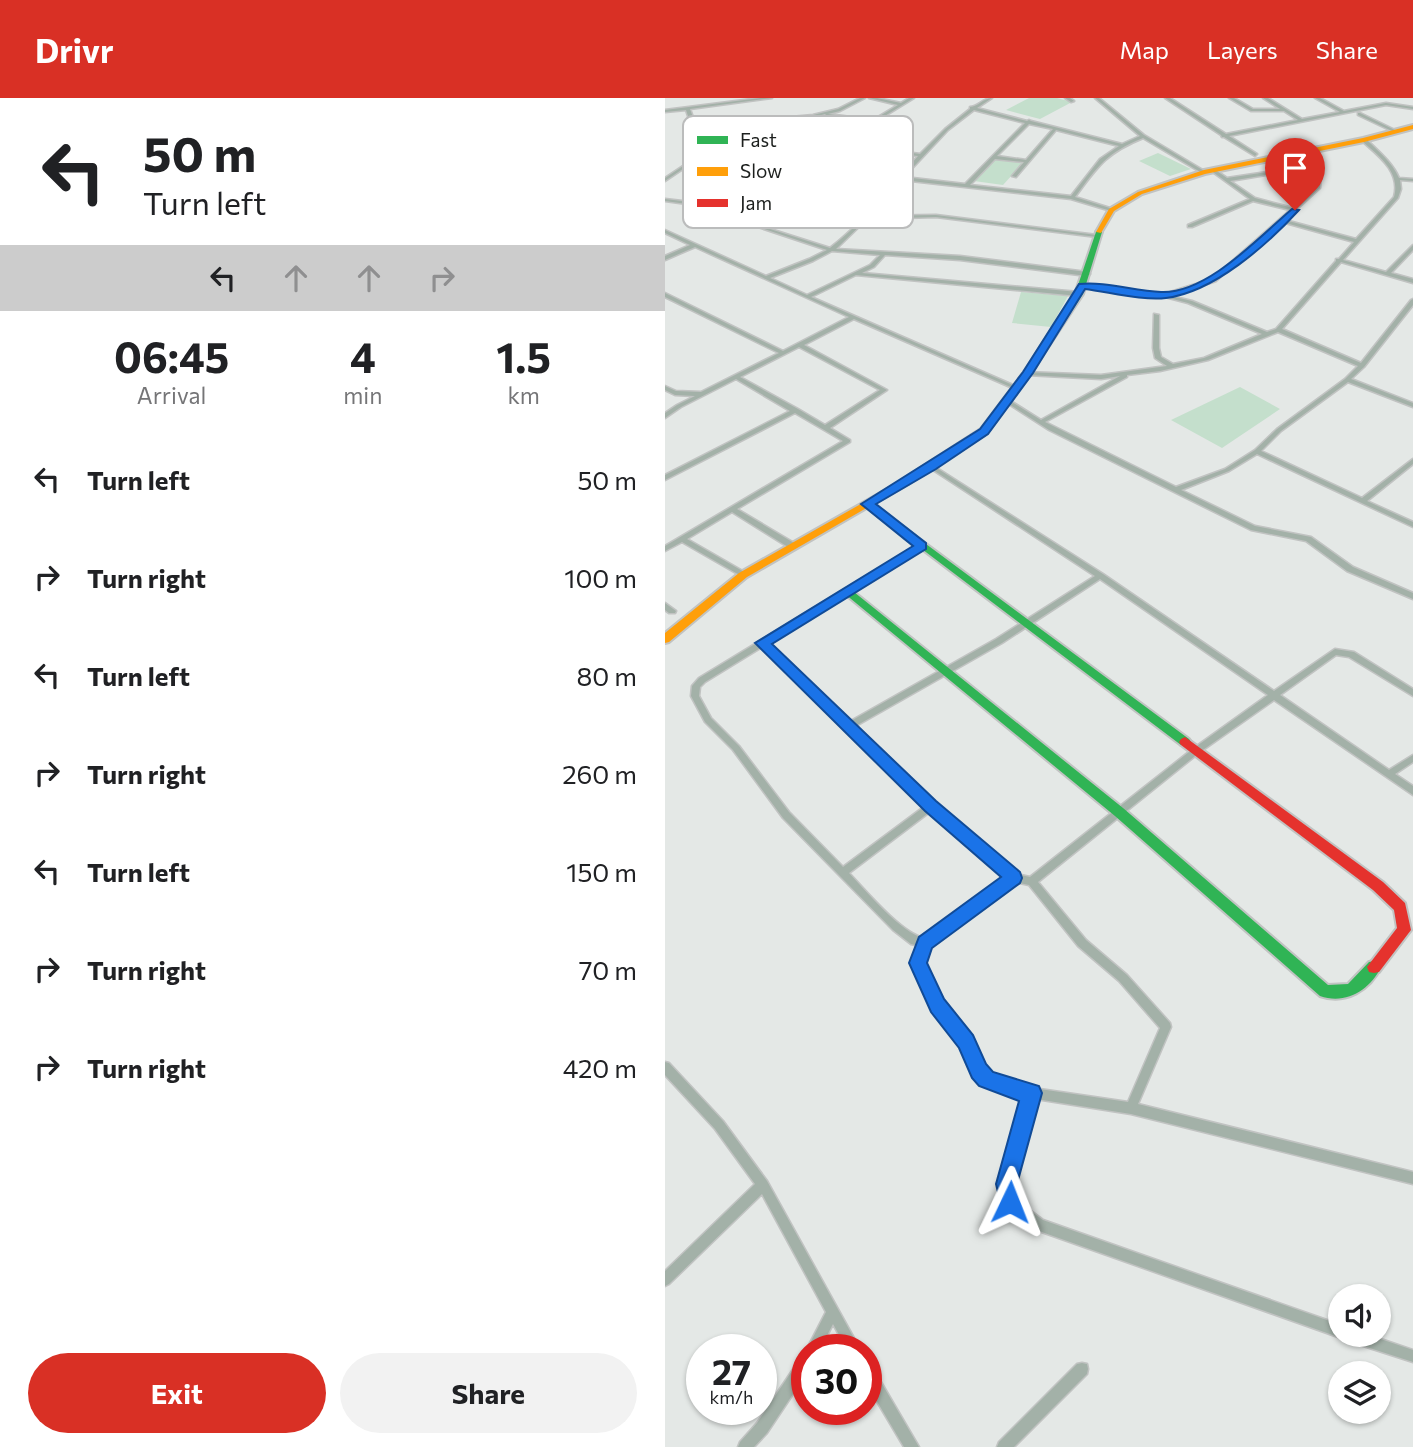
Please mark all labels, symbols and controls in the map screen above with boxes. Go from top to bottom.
text: Drivr [35,29,114,70]
text: Map [1120,35,1169,64]
text: Layers [1207,35,1278,64]
text: Share [1316,35,1378,64]
legend [683,116,913,228]
text: 50 m [143,122,256,182]
icon: left [28,126,119,217]
text: Fast [740,128,777,151]
pin [1265,138,1325,210]
icon: arrive [1276,149,1314,187]
text: Slow [740,159,782,182]
text: Turn left [143,182,267,222]
text: Jam [740,191,772,214]
icon: left [204,259,242,297]
icon: ahead [277,259,315,297]
icon: ahead [350,259,388,297]
icon: right [423,259,461,297]
text: 06:45 [114,330,229,382]
text: 4 [350,330,376,382]
text: 1.5 [496,330,551,382]
text: Arrival [137,381,206,409]
text: min [343,381,382,409]
text: km [507,381,540,409]
icon: left [28,460,66,498]
text: Turn left [87,464,190,495]
text: 50 m [577,464,637,495]
icon: right [28,558,66,596]
text: Turn right [87,562,206,593]
text: 100 m [564,562,637,593]
icon: left [28,656,66,694]
text: Turn left [87,660,190,691]
text: 80 m [577,660,637,691]
icon: right [28,754,66,792]
text: Turn right [87,758,206,789]
text: 260 m [562,758,637,789]
icon: left [28,852,66,890]
text: Turn left [87,856,190,887]
text: 150 m [566,856,637,887]
icon: right [28,950,66,988]
text: Turn right [87,954,206,985]
text: 70 m [579,954,637,985]
icon: right [28,1048,66,1086]
text: Turn right [87,1052,206,1083]
text: 420 m [563,1052,637,1083]
position arrow [973,1165,1047,1239]
map controls [1328,1284,1391,1424]
button: sound [1328,1284,1391,1347]
speed limit sign: 30 [791,1334,882,1425]
text: 27 [712,1349,751,1392]
button: Exit [28,1353,326,1433]
button: Share [340,1353,637,1433]
button: layers [1328,1361,1391,1424]
text: km/h [710,1386,753,1408]

